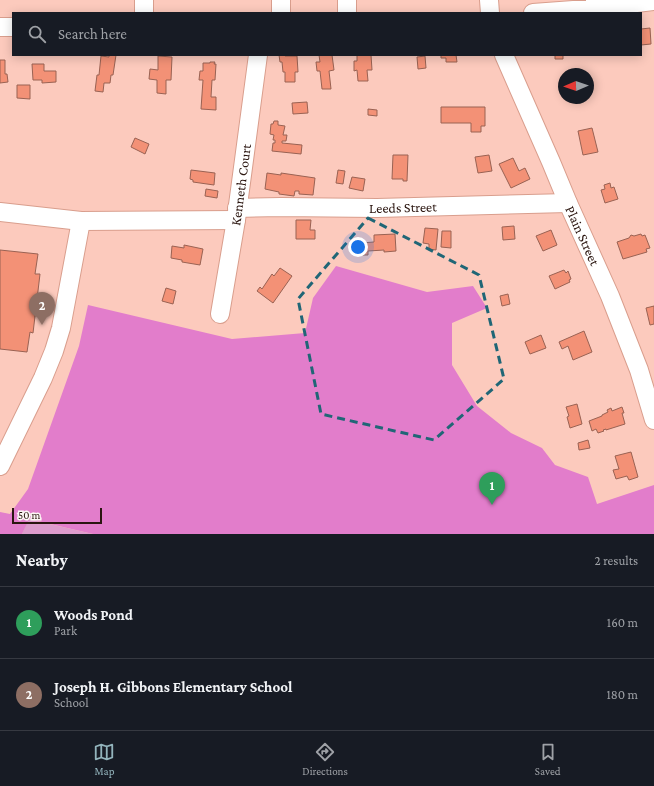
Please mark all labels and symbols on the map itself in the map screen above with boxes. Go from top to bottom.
north arrow [558,68,594,104]
street label: Kenneth Court [227,142,254,227]
street label: Leeds Street [369,198,437,216]
street label: Plain Street [562,203,603,268]
your location [348,237,368,257]
pin: 2 [29,292,55,325]
pin: 1 [479,472,505,505]
scale bar [12,506,102,525]

